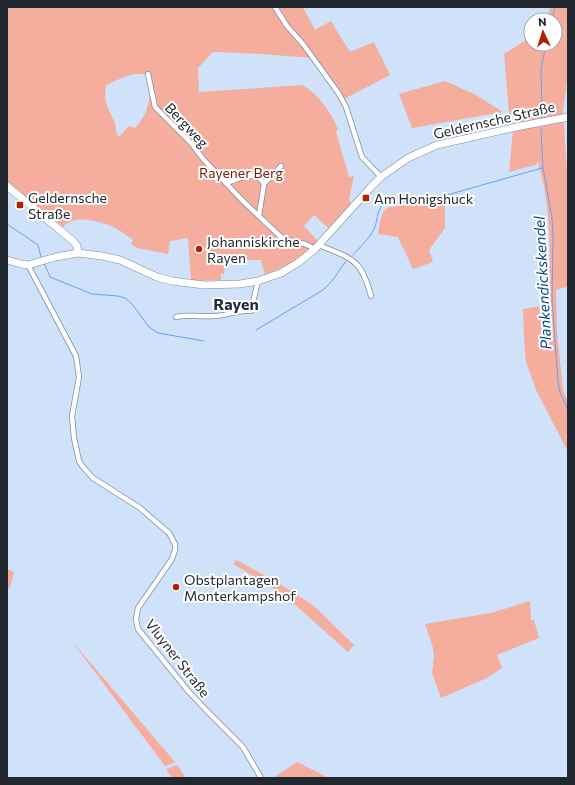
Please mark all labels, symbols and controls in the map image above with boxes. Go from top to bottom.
north arrow [523,12,563,52]
text: N [538,15,547,28]
street label: Geldernsche Straße [432,98,556,142]
street label: Bergweg [162,99,212,151]
park label: Rayener Berg [199,164,283,181]
place label: Geldernsche Straße [28,189,107,222]
place label: Am Honigshuck [374,190,474,207]
marker: Am Honigshuck [361,193,371,203]
marker: Geldernsche Straße [15,200,25,210]
water label: Plankendickskendel [529,215,554,350]
place label: Johanniskirche Rayen [207,233,300,266]
marker: Johanniskirche Rayen [194,244,204,254]
district label: Rayen [213,294,259,313]
place label: Obstplantagen Monterkampshof [184,571,296,604]
marker: Obstplantagen Monterkampshof [171,582,181,592]
street label: Vluyner Straße [142,616,214,700]

